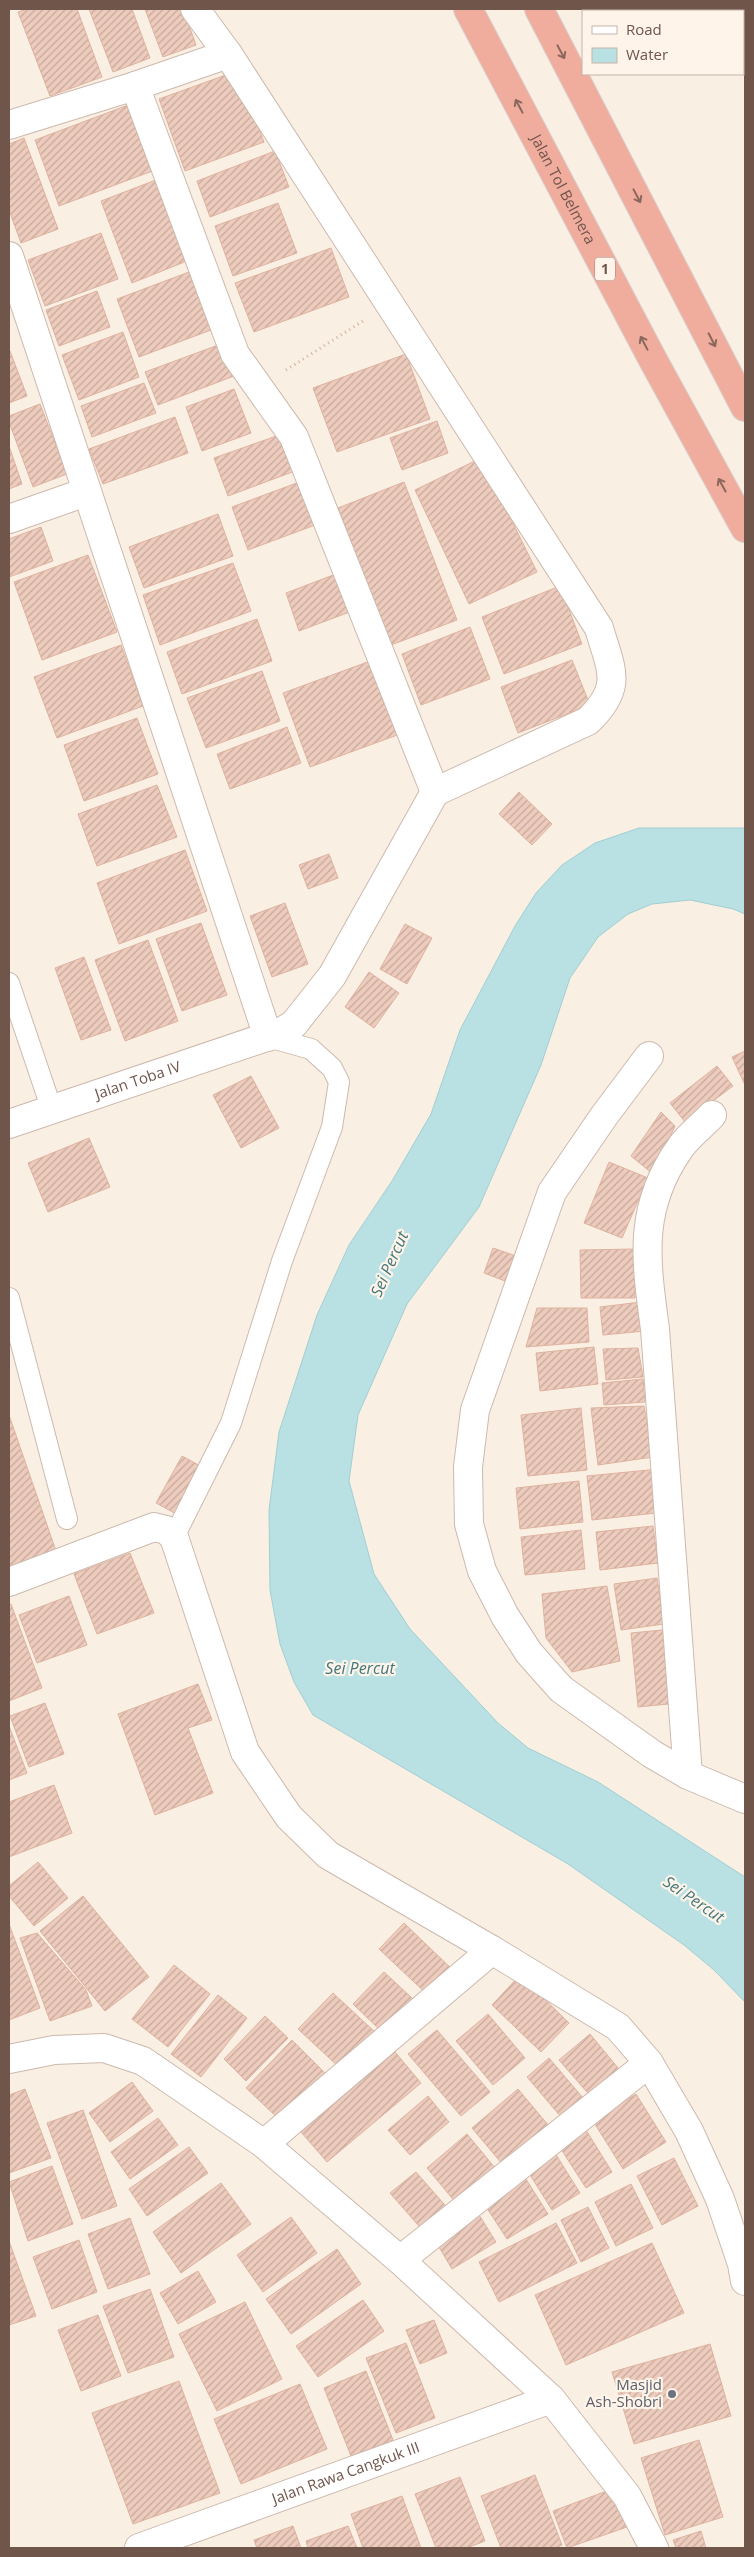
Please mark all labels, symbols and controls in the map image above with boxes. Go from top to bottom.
legend [582,10,744,75]
text: Road [626,19,662,39]
one-way arrow [557,44,566,59]
text: Water [626,44,668,64]
one-way arrow [514,99,523,114]
street label: Jalan Tol Belmera [526,129,601,247]
one-way arrow [633,188,642,203]
road number: 1 [595,258,615,280]
one-way arrow [708,332,717,347]
one-way arrow [639,336,648,351]
one-way arrow [717,478,727,493]
street label: Jalan Toba IV [90,1056,183,1104]
water label: Sei Percut [365,1227,413,1300]
water label: Sei Percut [325,1657,395,1679]
water label: Sei Percut [659,1871,729,1928]
place label: Masjid Ash-Shobri [586,2374,662,2411]
marker: Masjid Ash-Shobri [666,2388,678,2400]
street label: Jalan Rawa Cangkuk III [267,2436,422,2509]

